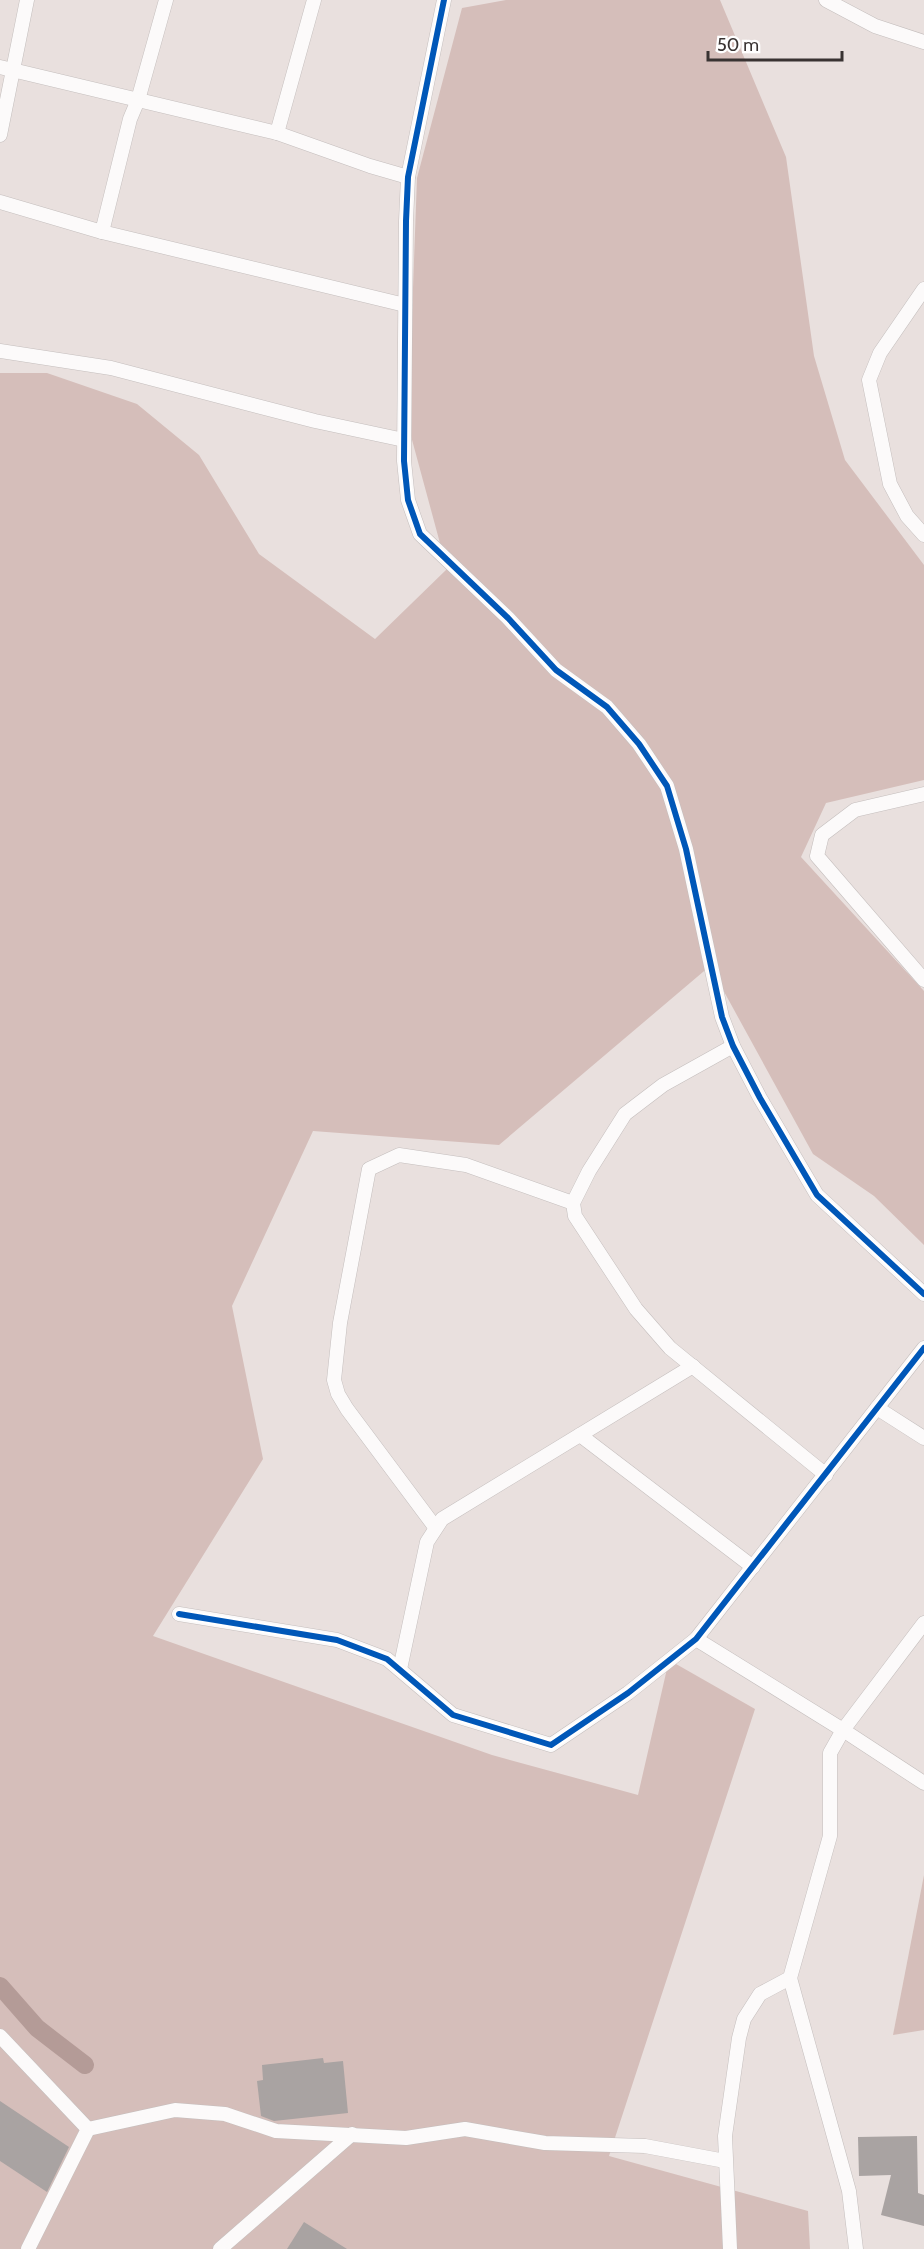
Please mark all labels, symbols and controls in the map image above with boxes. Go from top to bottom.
scale bar [708,24,842,62]
text: 50 m [717,34,759,56]

